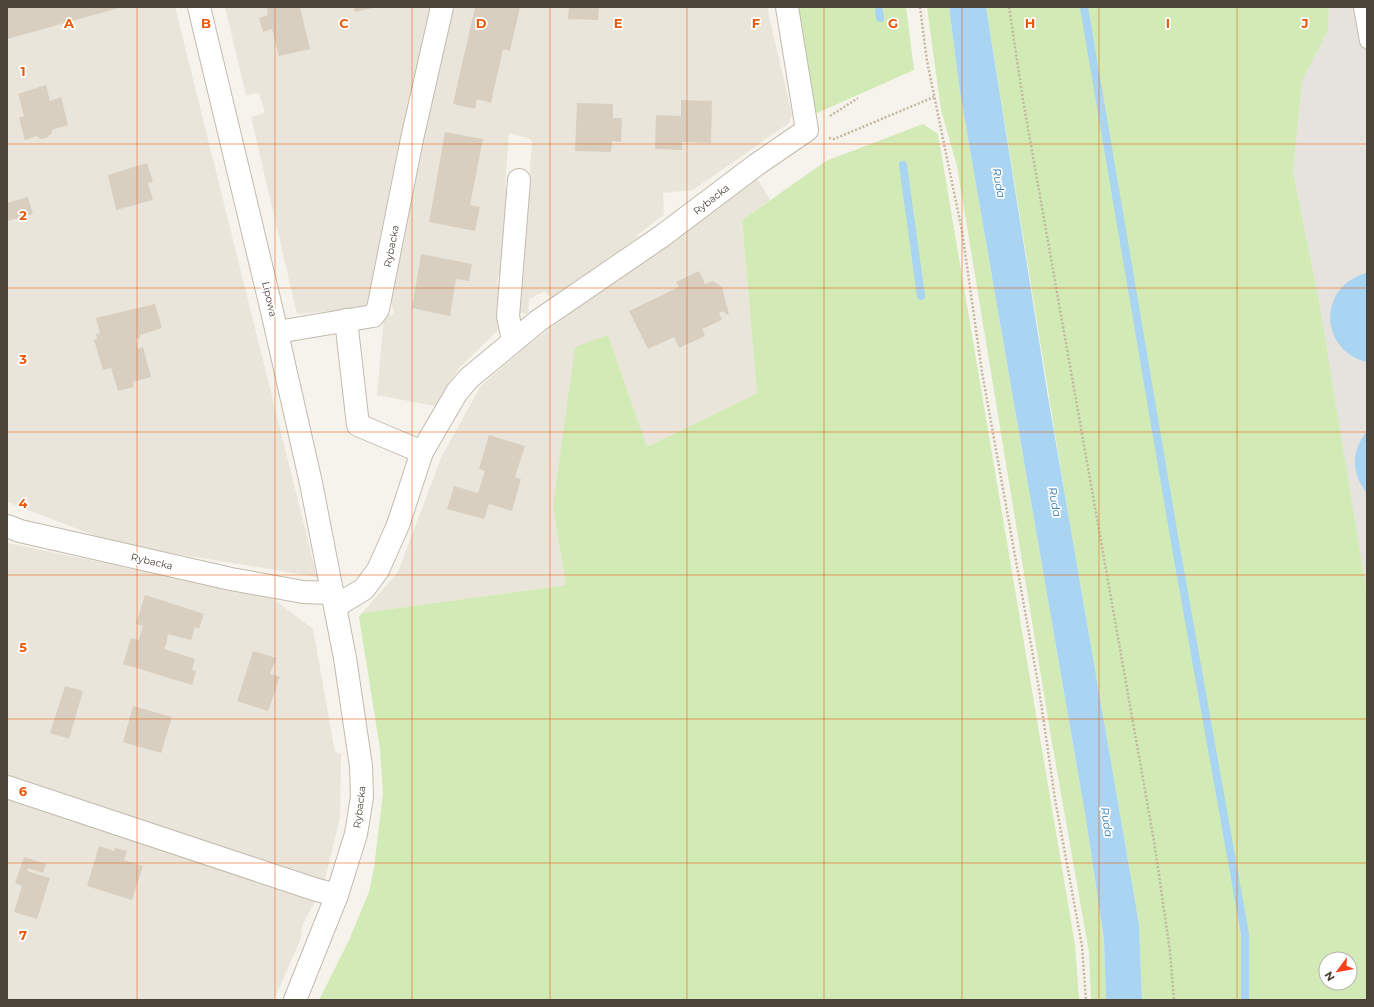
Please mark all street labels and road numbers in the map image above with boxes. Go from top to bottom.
street label: Rybacka [691,181,732,218]
street label: Rybacka [381,224,402,268]
street label: Lipowa [259,280,280,318]
street label: Rybacka [130,550,174,573]
street label: Rybacka [350,785,369,829]

